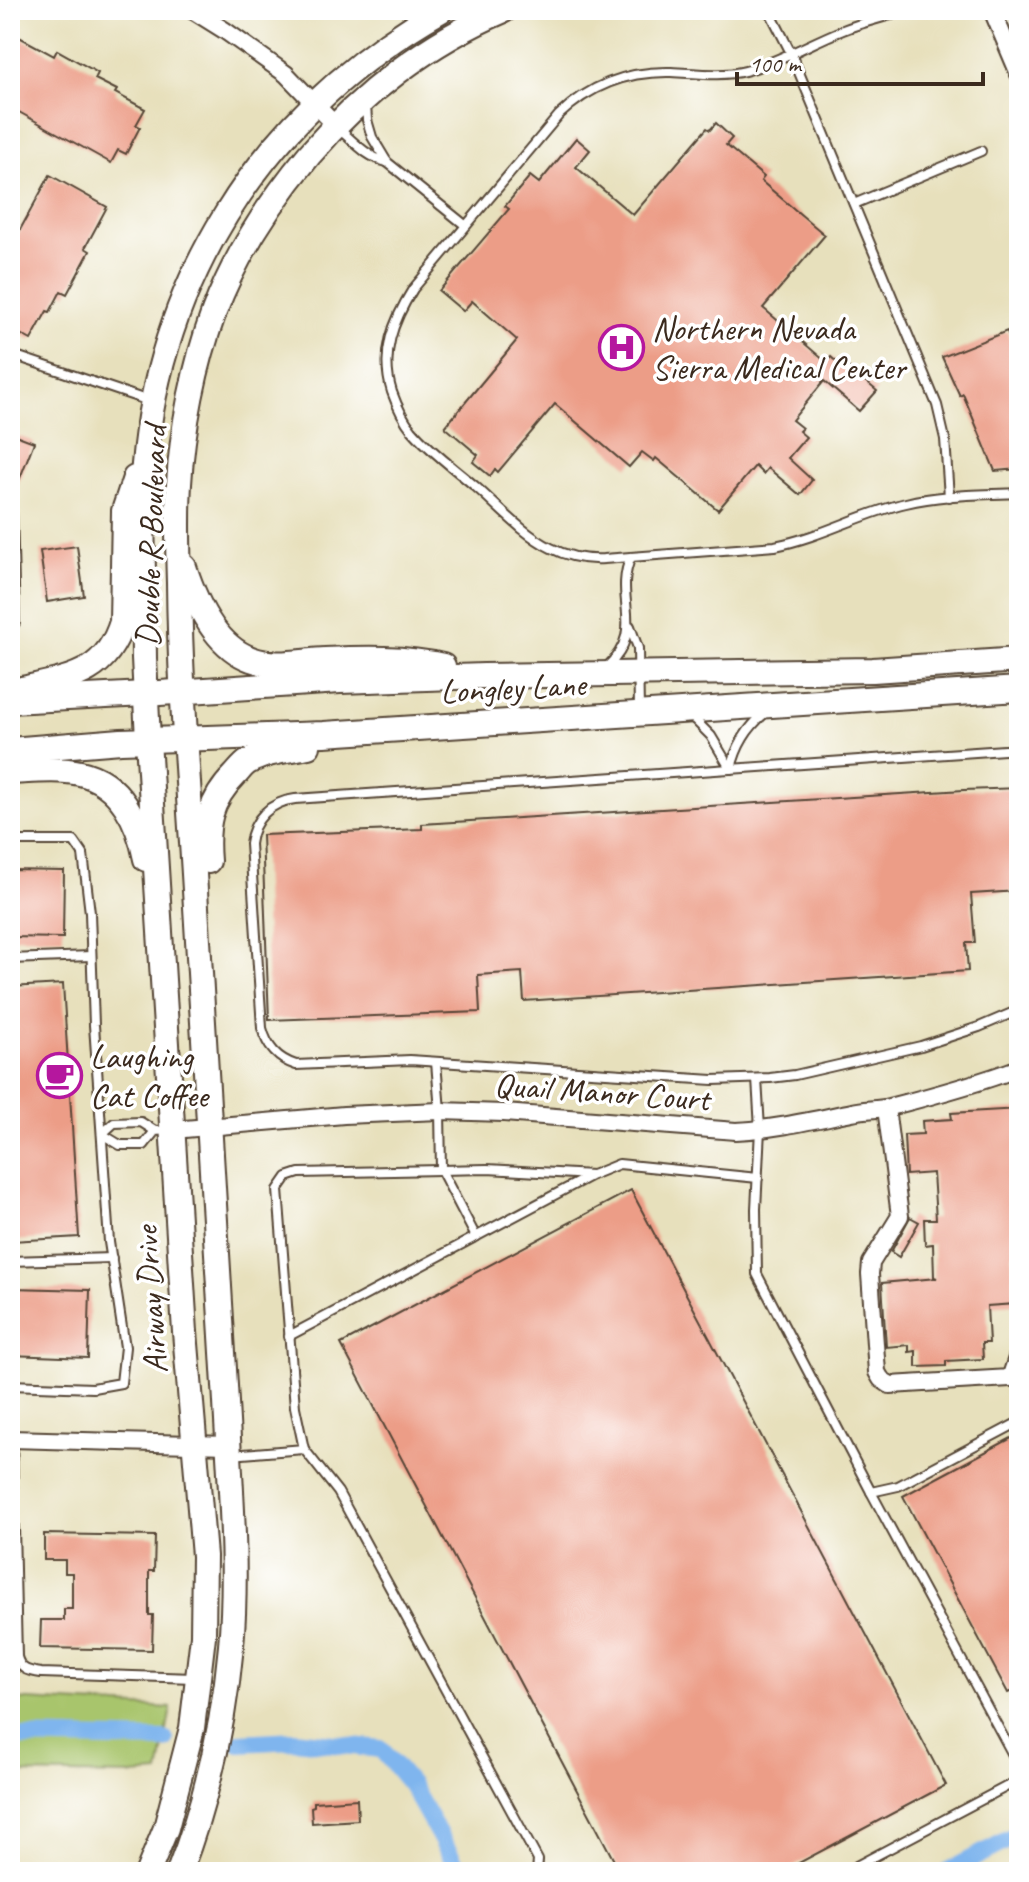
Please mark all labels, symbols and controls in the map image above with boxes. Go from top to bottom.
scale bar [737,36,983,86]
text: 100 m [749,49,803,79]
place label: Northern Nevada Sierra Medical Center [652,307,908,389]
hospital icon: Northern Nevada Sierra Medical Center [597,324,645,372]
street label: Double R Boulevard [125,420,176,647]
street label: Longley Lane [439,662,590,713]
place label: Laughing Cat Coffee [90,1035,211,1117]
cafe icon: Laughing Cat Coffee [35,1052,83,1100]
street label: Quail Manor Court [493,1063,715,1121]
street label: Airway Drive [124,1222,177,1375]

